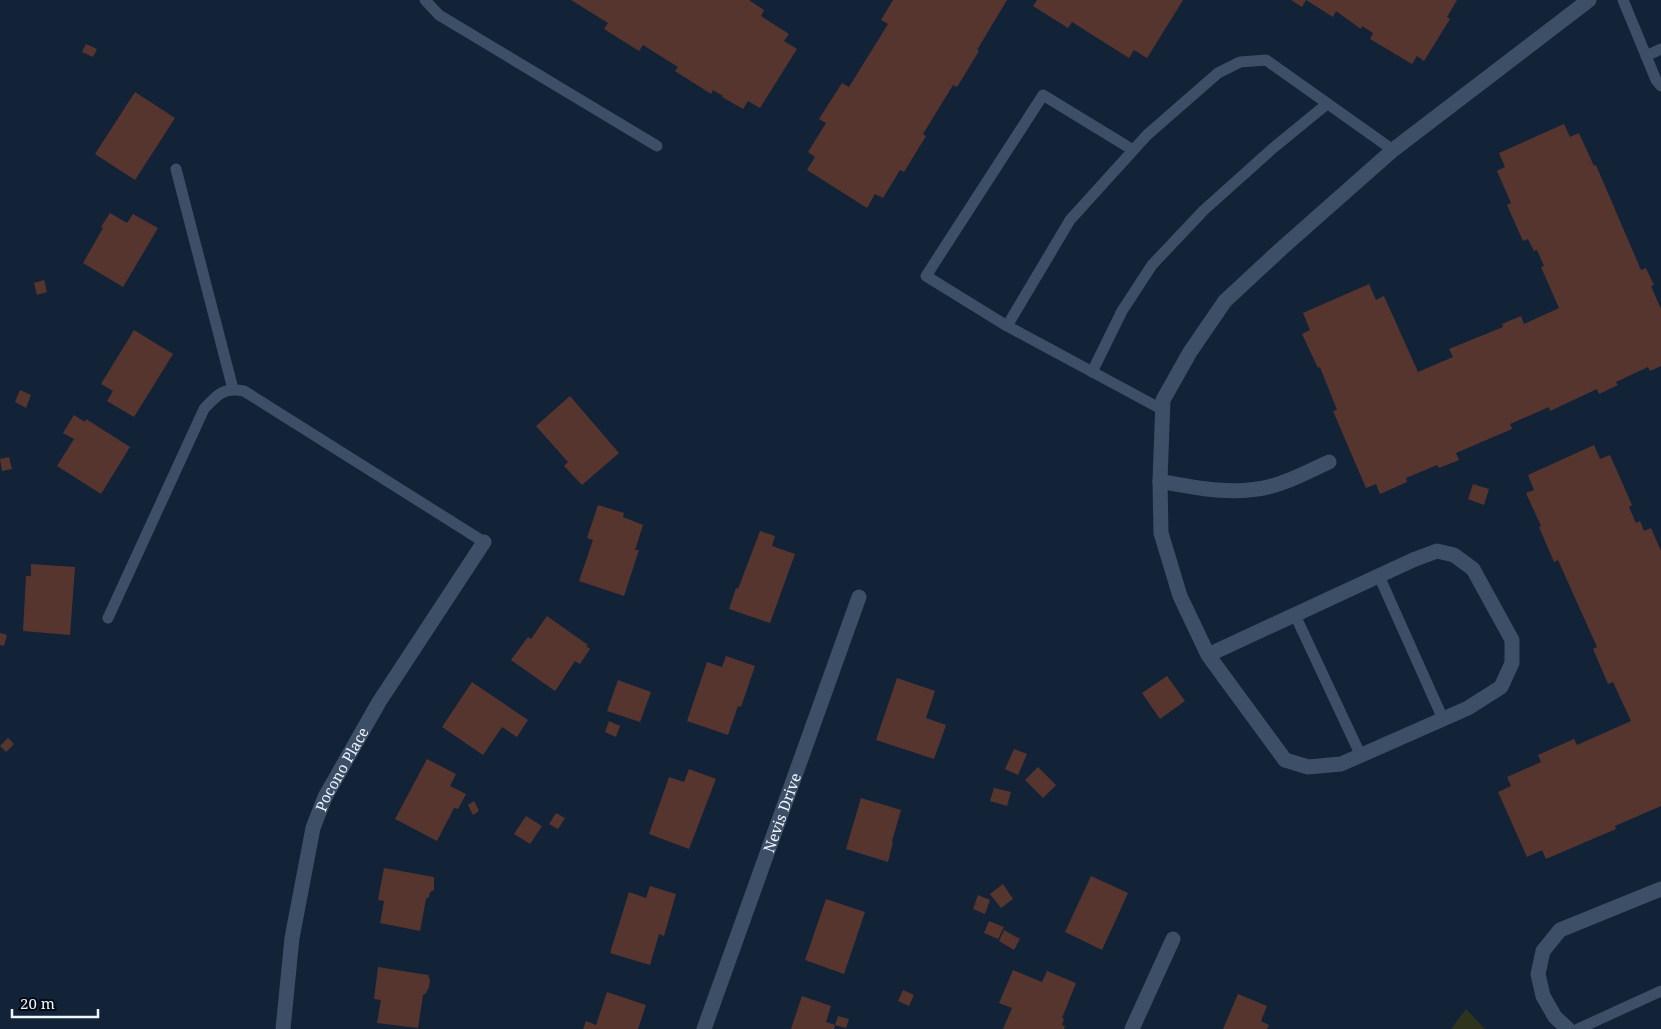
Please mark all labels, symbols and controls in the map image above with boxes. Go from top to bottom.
street label: Pocono Place [310,723,373,814]
street label: Nevis Drive [758,770,805,855]
scale bar [12,986,99,1018]
text: 20 m [20,993,55,1013]

